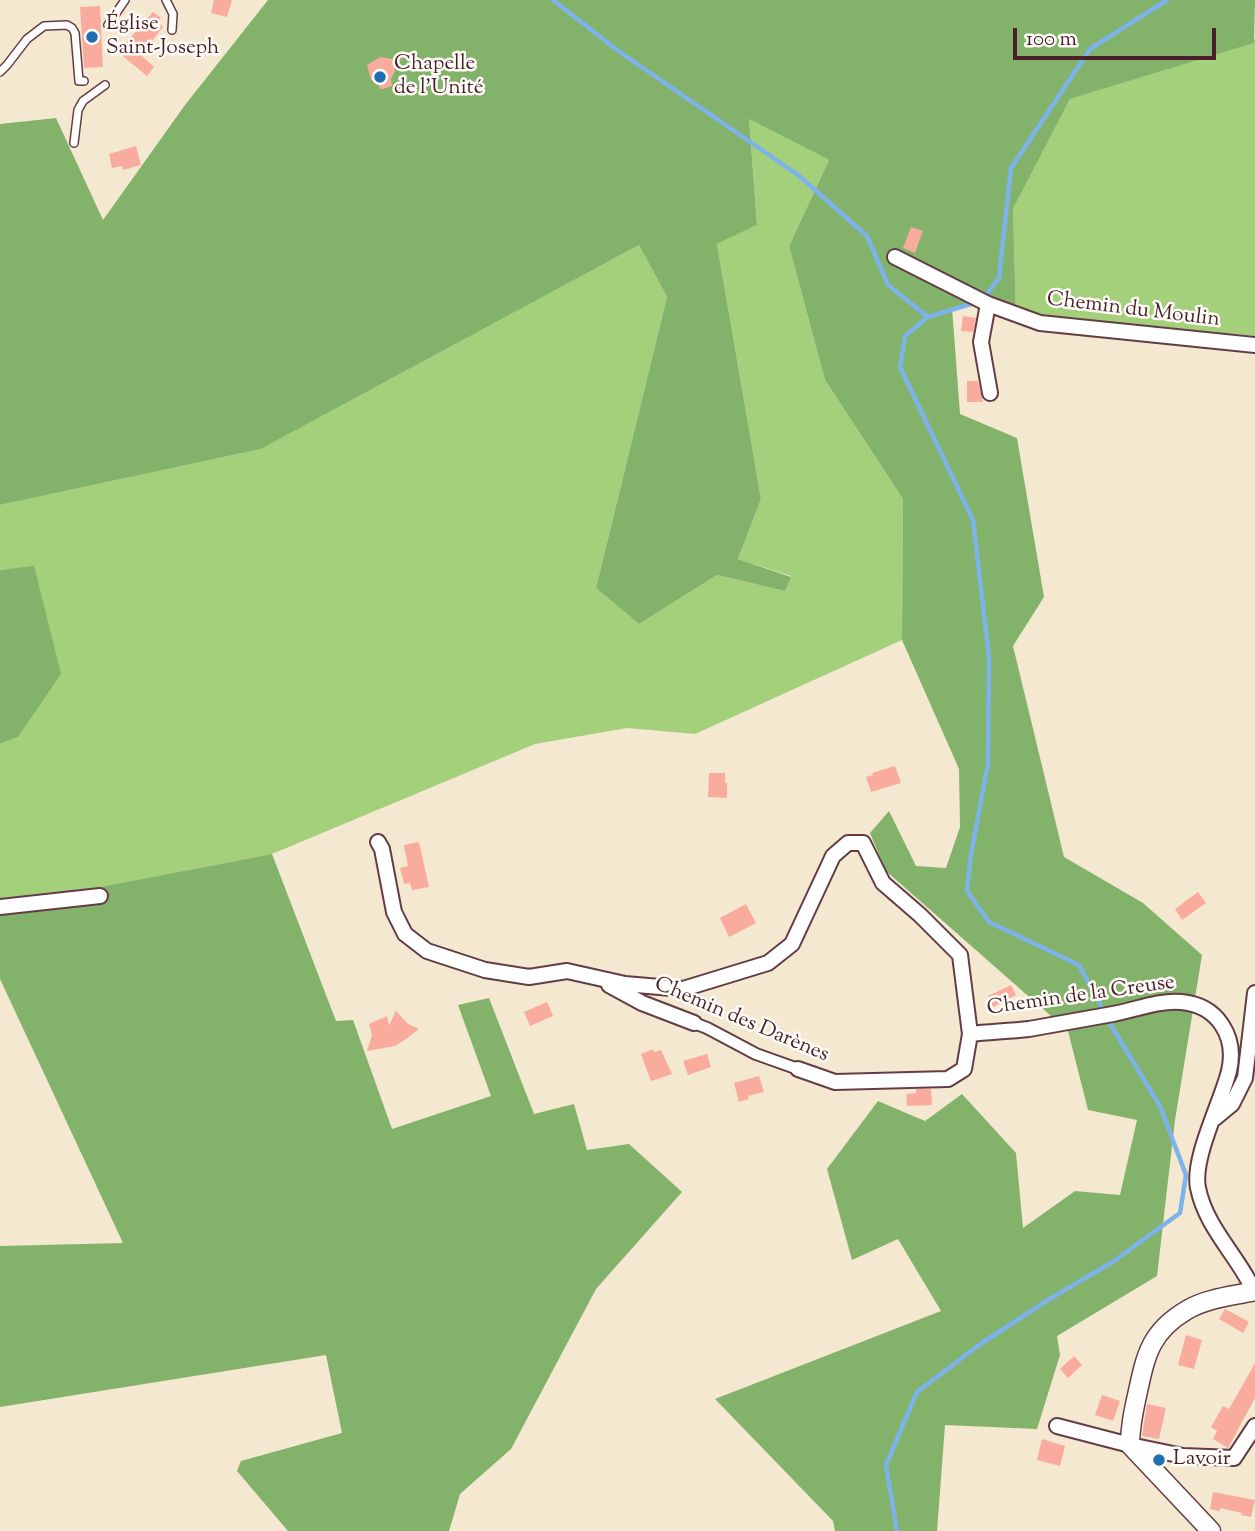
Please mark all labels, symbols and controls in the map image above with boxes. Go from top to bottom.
place label: Église Saint-Joseph [106,12,219,62]
scale bar [1017,14,1220,58]
text: 100 m [1026,25,1077,55]
marker: Église Saint-Joseph [84,29,100,45]
place label: Chapelle de l'Unité [394,52,483,102]
marker: Chapelle de l'Unité [372,69,388,85]
street label: Chemin du Moulin [1045,288,1221,334]
street label: Chemin de la Creuse [985,971,1177,1023]
street label: Chemin des Darènes [650,973,832,1069]
place label: Lavoir [1173,1447,1231,1473]
marker: Lavoir [1151,1452,1167,1468]

